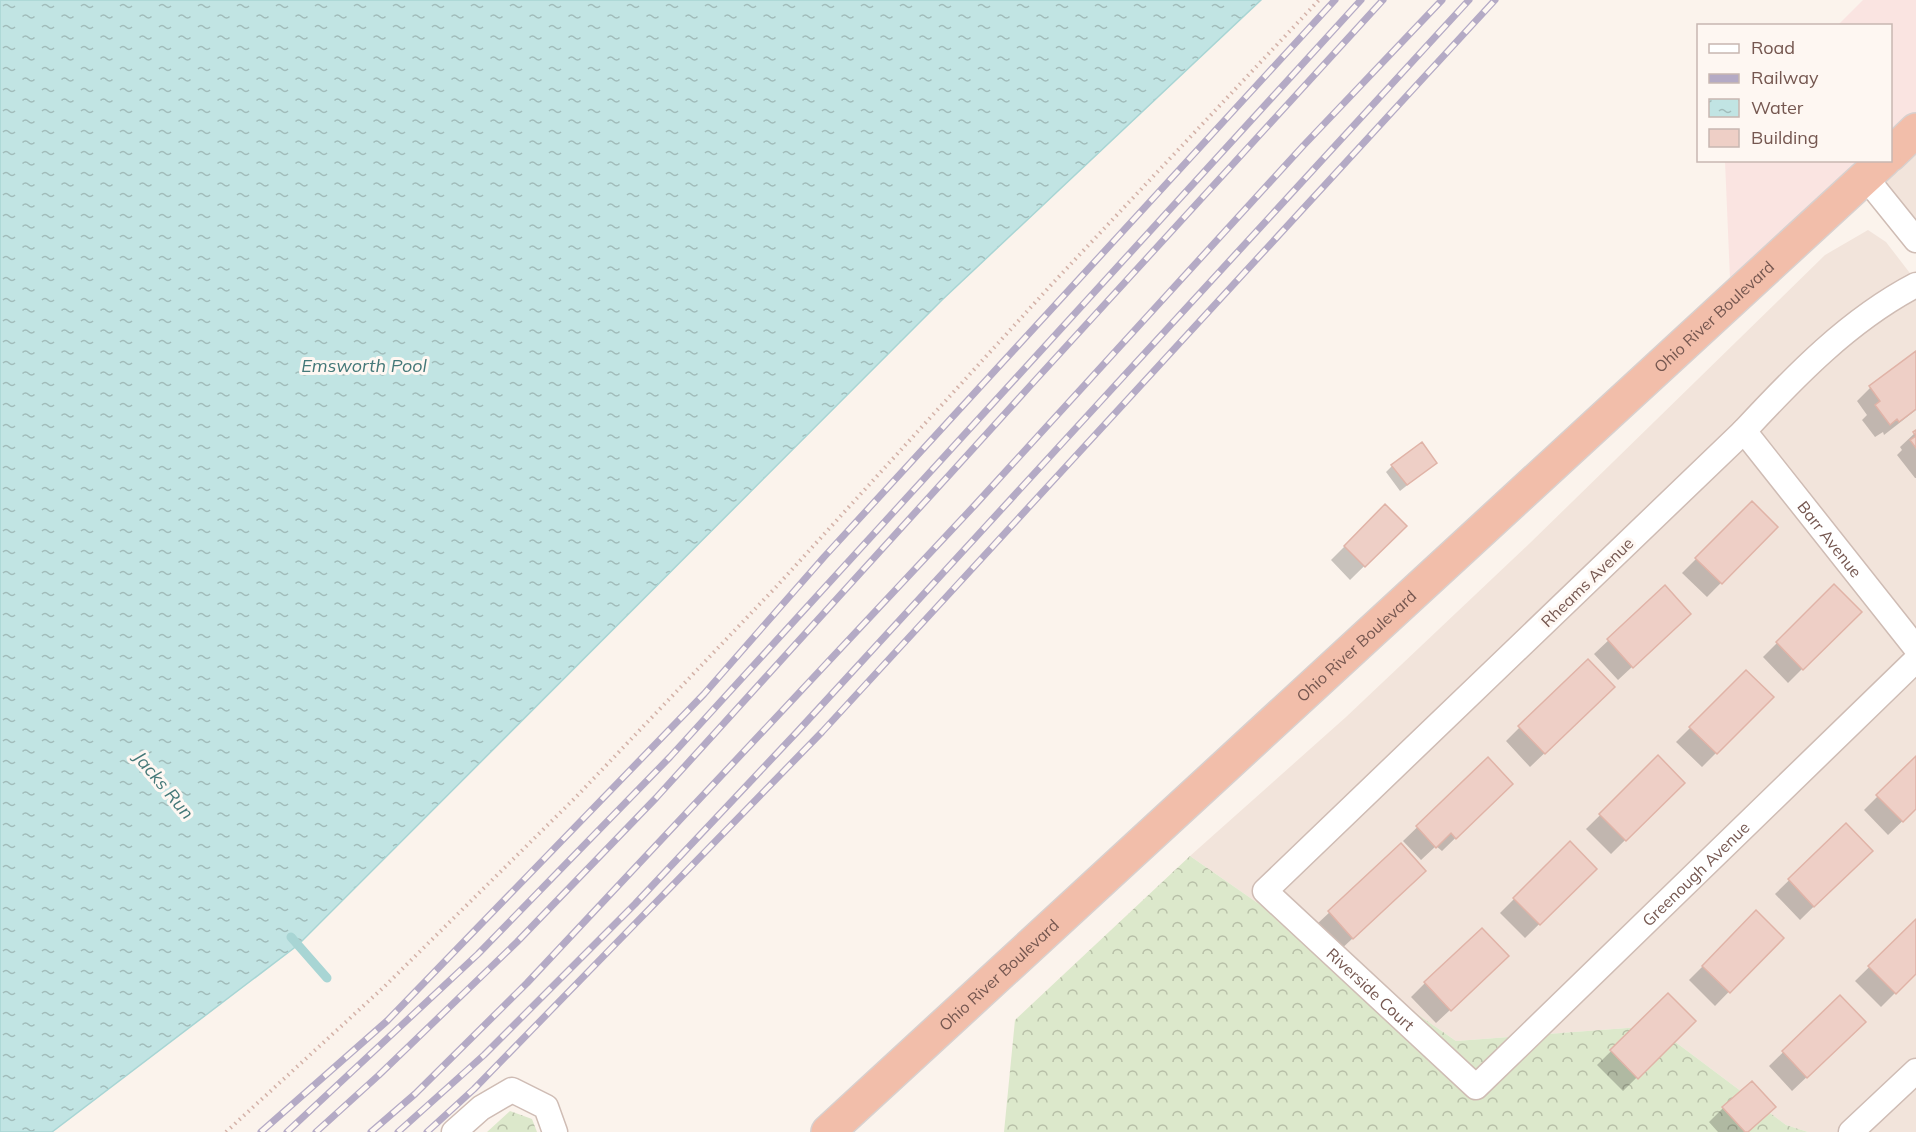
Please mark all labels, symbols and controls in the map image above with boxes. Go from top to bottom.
legend [1697,24,1892,162]
text: Road [1751,36,1795,59]
text: Railway [1751,66,1819,89]
text: Water [1751,96,1804,119]
text: Building [1751,126,1819,149]
street label: Ohio River Boulevard [1650,256,1778,377]
water label: Emsworth Pool [301,354,428,377]
street label: Barr Avenue [1793,497,1866,581]
street label: Rheams Avenue [1537,533,1637,631]
street label: Ohio River Boulevard [1292,586,1420,706]
water label: Jacks Run [128,745,199,824]
street label: Greenough Avenue [1638,817,1754,930]
street label: Ohio River Boulevard [935,915,1063,1035]
street label: Riverside Court [1323,943,1419,1035]

